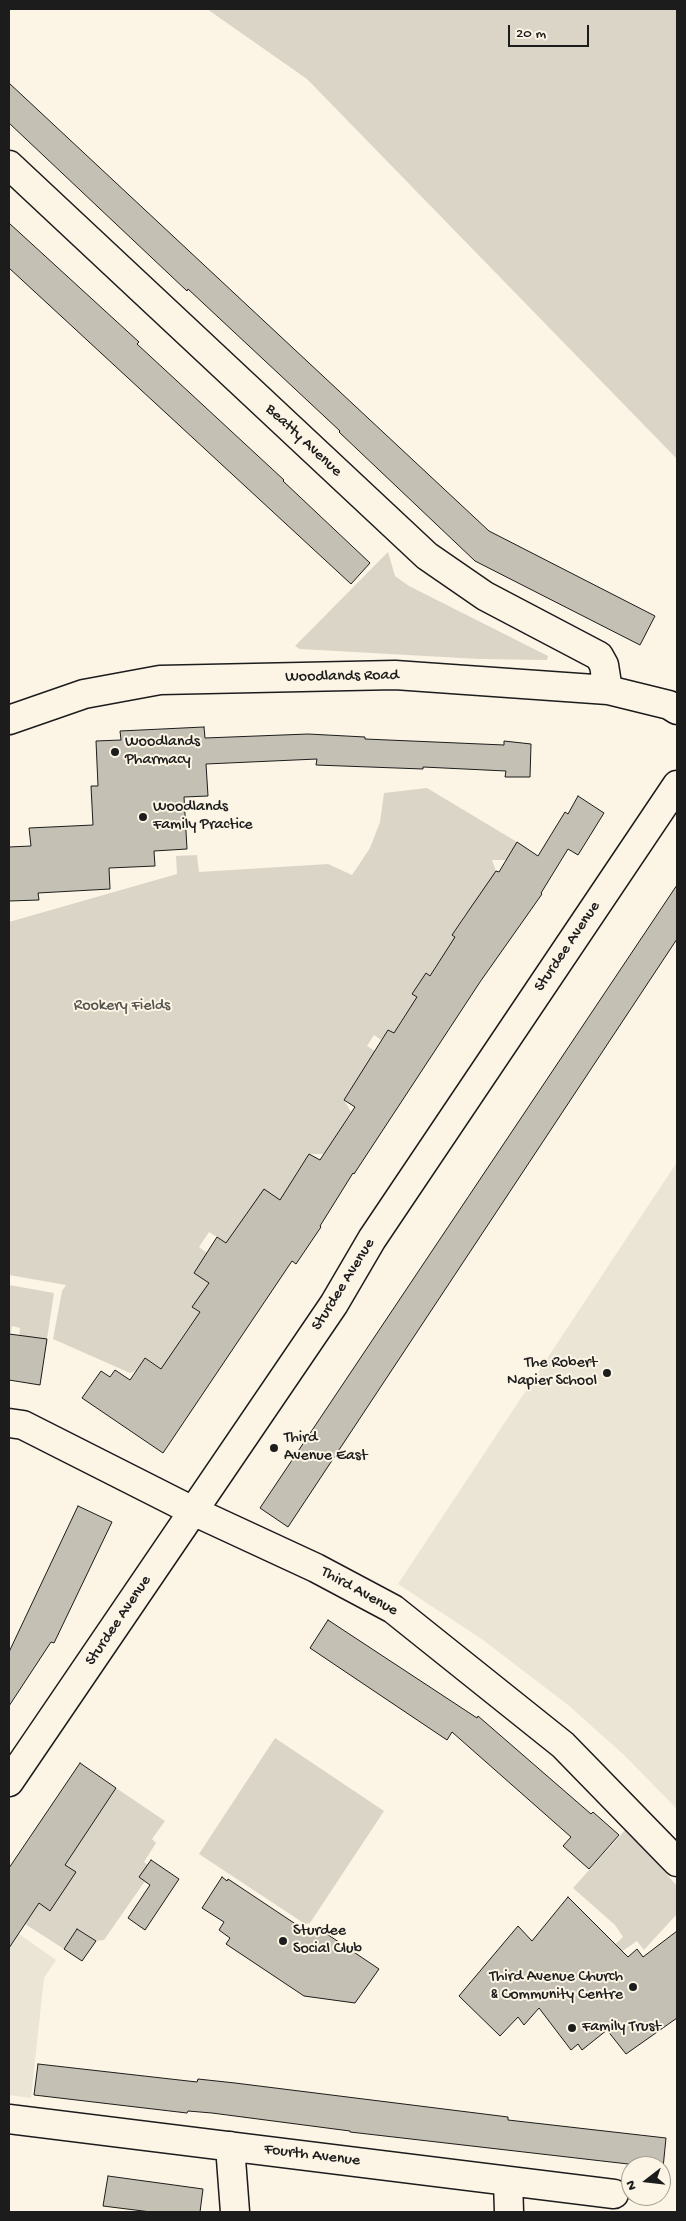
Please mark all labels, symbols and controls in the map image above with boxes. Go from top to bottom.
scale bar [511,15,592,47]
text: 20 m [516,25,546,43]
street label: Beatty Avenue [261,401,345,481]
street label: Woodlands Road [285,666,399,688]
place label: Woodlands Pharmacy [125,733,200,771]
marker: Woodlands Pharmacy [109,746,121,758]
place label: Woodlands Family Practice [153,798,253,836]
marker: Woodlands Family Practice [137,811,149,823]
street label: Sturdee Avenue [531,898,605,996]
park label: Rookery Fields [74,997,170,1017]
street label: Sturdee Avenue [308,1235,380,1335]
place label: The Robert Napier School [507,1354,597,1392]
marker: The Robert Napier School [601,1367,613,1379]
place label: Third Avenue East [284,1429,367,1467]
marker: Third Avenue East [268,1442,280,1454]
street label: Third Avenue [317,1563,401,1621]
street label: Sturdee Avenue [82,1572,156,1670]
place label: Sturdee Social Club [293,1922,362,1960]
marker: Sturdee Social Club [277,1935,289,1947]
place label: Third Avenue Church & Community Centre [490,1968,623,2006]
marker: Third Avenue Church & Community Centre [627,1981,639,1993]
place label: Family Trust [582,2018,661,2038]
marker: Family Trust [566,2022,578,2034]
street label: Fourth Avenue [263,2141,361,2171]
north arrow [621,2156,671,2206]
text: N [623,2178,641,2192]

